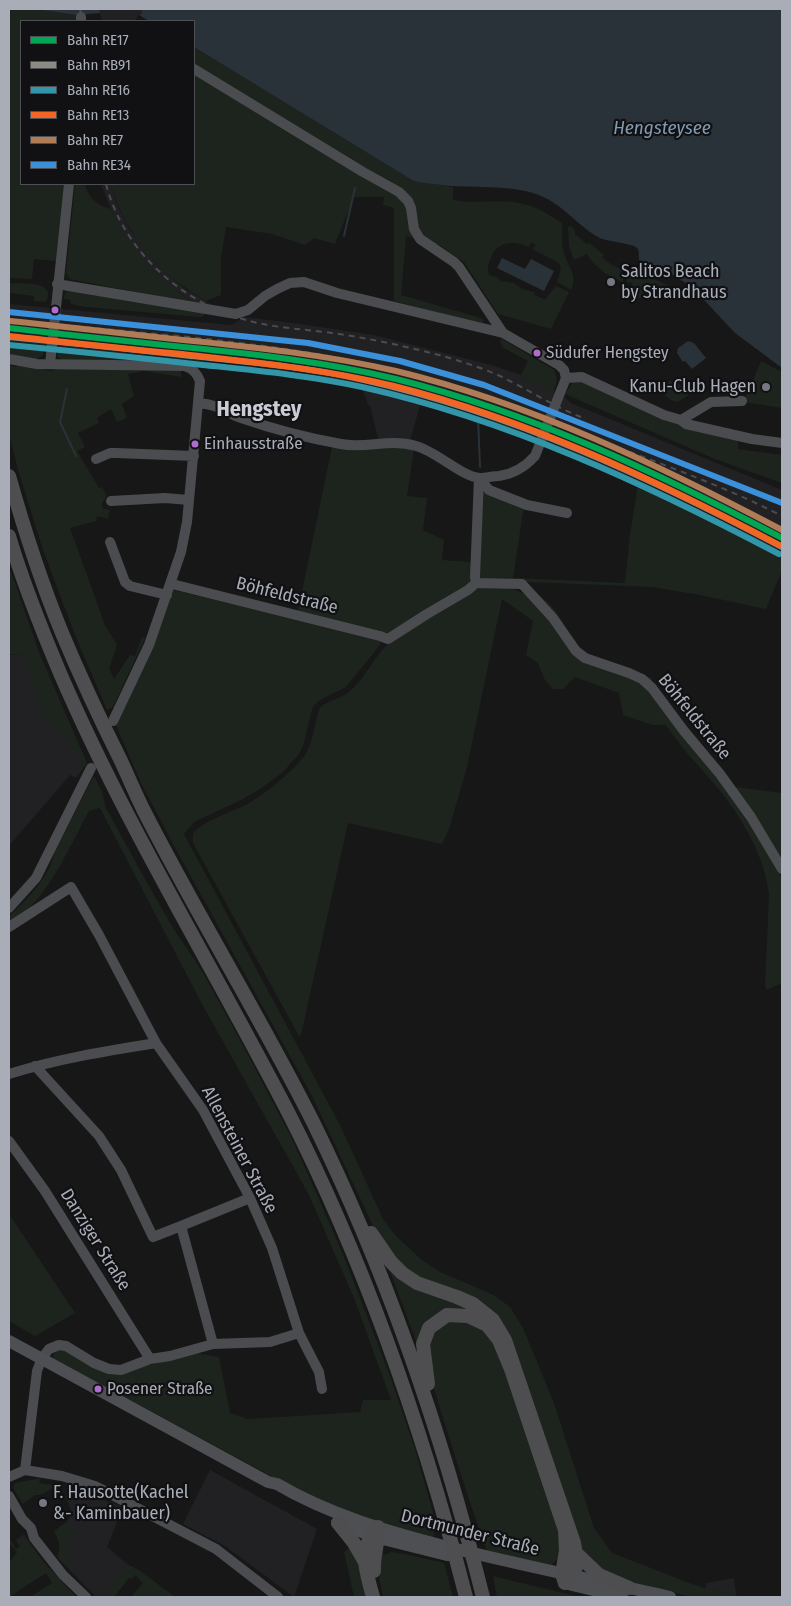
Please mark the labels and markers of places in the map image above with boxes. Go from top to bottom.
place label: Salitos Beach by Strandhaus [621,261,727,304]
marker: Salitos Beach by Strandhaus [605,276,617,288]
unlabelled marker [50,305,60,315]
place label: Südufer Hengstey [546,343,669,363]
marker: Südufer Hengstey [532,348,542,358]
place label: Kanu-Club Hagen [629,376,756,398]
marker: Kanu-Club Hagen [760,381,772,393]
place label: Einhausstraße [204,434,303,454]
marker: Einhausstraße [190,439,200,449]
place label: Posener Straße [107,1379,212,1399]
marker: Posener Straße [93,1384,103,1394]
place label: F. Hausotte(Kachel &- Kaminbauer) [53,1482,189,1525]
marker: F. Hausotte(Kachel &- Kaminbauer) [37,1497,49,1509]

